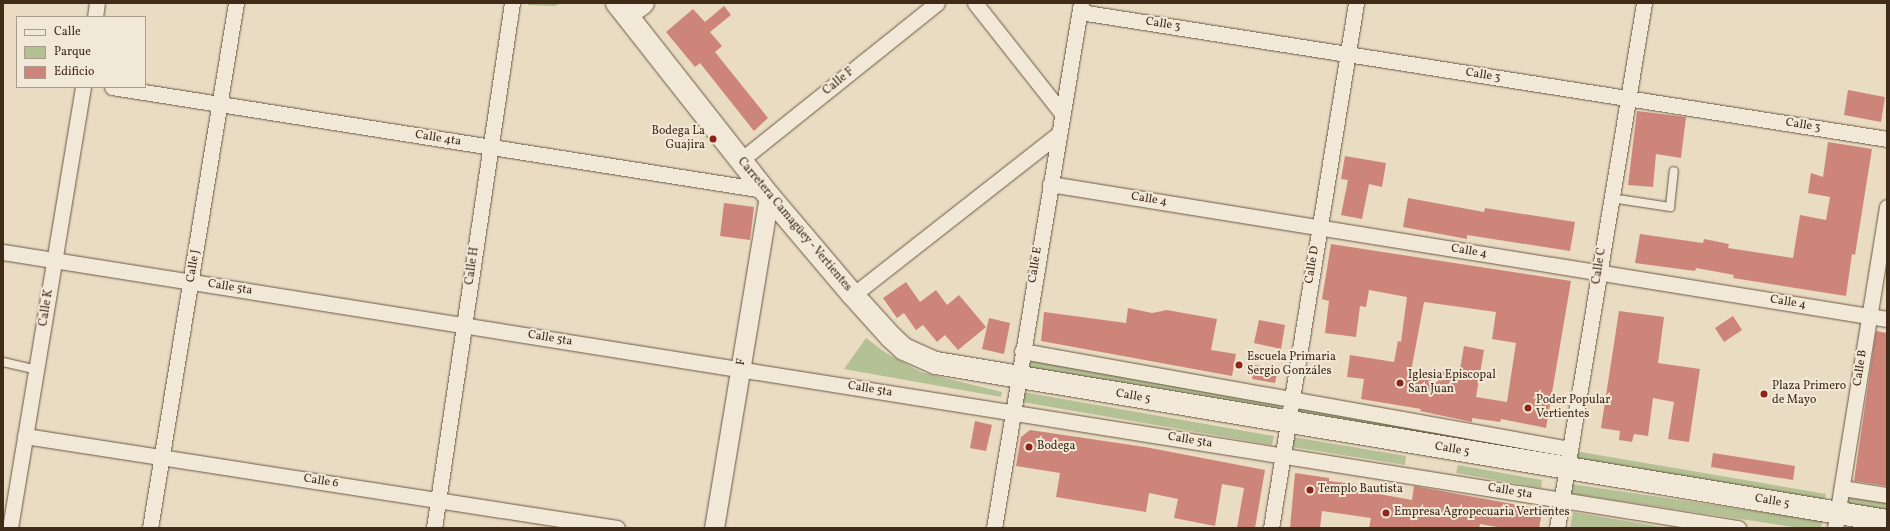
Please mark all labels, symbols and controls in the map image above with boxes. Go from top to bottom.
street label: Calle 3 [1144,15,1182,35]
legend [16,16,146,88]
text: Calle [54,24,81,40]
text: Parque [54,44,91,60]
text: Edificio [54,64,94,80]
street label: Calle F [821,65,857,99]
street label: Calle 3 [1464,66,1502,86]
street label: Calle 3 [1784,116,1822,136]
place label: Bodega La Guajira [651,125,705,153]
street label: Calle 4ta [414,128,462,150]
marker: Bodega La Guajira [708,134,718,144]
street label: Carretera Camagüey - Vertientes [733,155,855,295]
street label: Calle 4 [1130,190,1168,210]
street label: Calle 4 [1450,242,1488,262]
street label: Calle D [1303,245,1323,285]
street label: Calle H [463,246,483,286]
street label: Calle E [1026,246,1046,284]
street label: Calle C [1590,247,1610,285]
street label: Calle J [184,249,204,283]
street label: Calle 5ta [207,277,253,299]
street label: Calle K [37,288,57,328]
street label: Calle 4 [1769,293,1807,313]
street label: Calle 5ta [527,328,573,350]
street label: Calle B [1851,349,1871,387]
place label: Escuela Primaria Sergio Gonzáles [1247,351,1336,379]
street label: F [734,358,750,366]
marker: Escuela Primaria Sergio Gonzáles [1234,360,1244,370]
place label: Iglesia Episcopal San Juan [1408,369,1496,397]
marker: Iglesia Episcopal San Juan [1395,378,1405,388]
street label: Calle 5ta [847,379,893,401]
place label: Plaza Primero de Mayo [1772,380,1846,408]
street label: Calle 5 [1115,387,1151,407]
marker: Plaza Primero de Mayo [1759,389,1769,399]
place label: Poder Popular Vertientes [1536,394,1610,422]
marker: Poder Popular Vertientes [1523,403,1533,413]
street label: Calle 5ta [1167,430,1213,452]
place label: Bodega [1037,440,1075,454]
street label: Calle 5 [1434,440,1470,460]
marker: Bodega [1024,442,1034,452]
street label: Calle 6 [303,472,339,492]
street label: Calle 5ta [1487,481,1533,503]
place label: Templo Bautista [1318,483,1403,497]
marker: Templo Bautista [1305,485,1315,495]
street label: Calle 5 [1754,492,1790,512]
place label: Empresa Agropecuaria Vertientes [1394,506,1570,520]
marker: Empresa Agropecuaria Vertientes [1381,508,1391,518]

